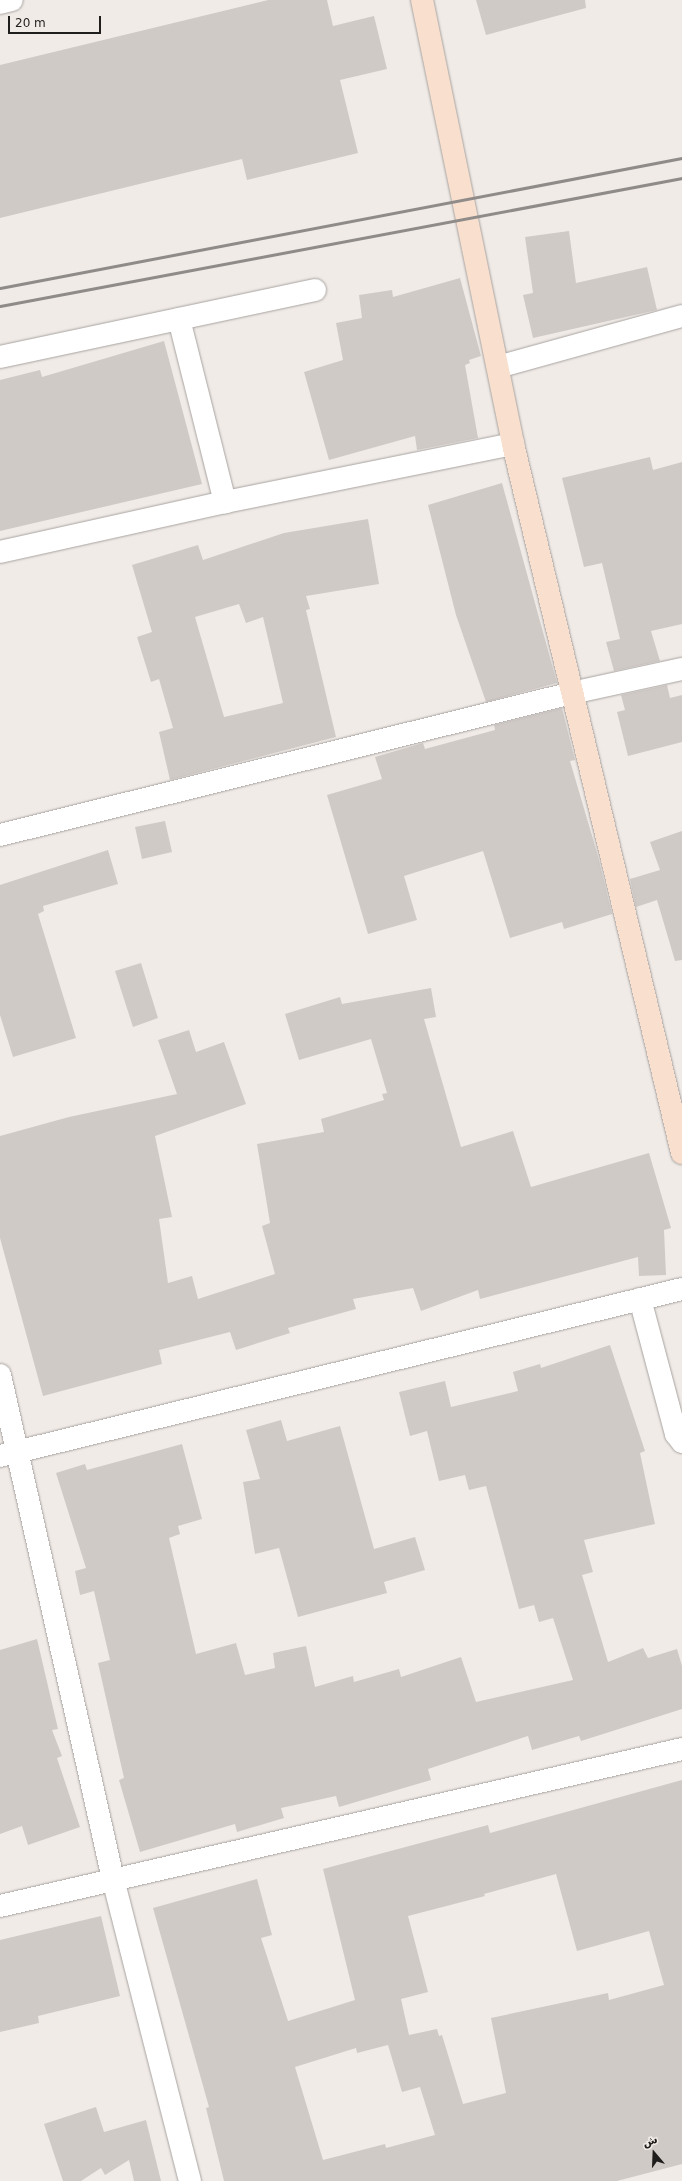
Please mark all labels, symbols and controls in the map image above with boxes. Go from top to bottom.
scale bar [10,8,103,34]
text: 20 m [15,16,46,30]
north arrow [634,2133,674,2173]
text: ش [641,2133,659,2150]

